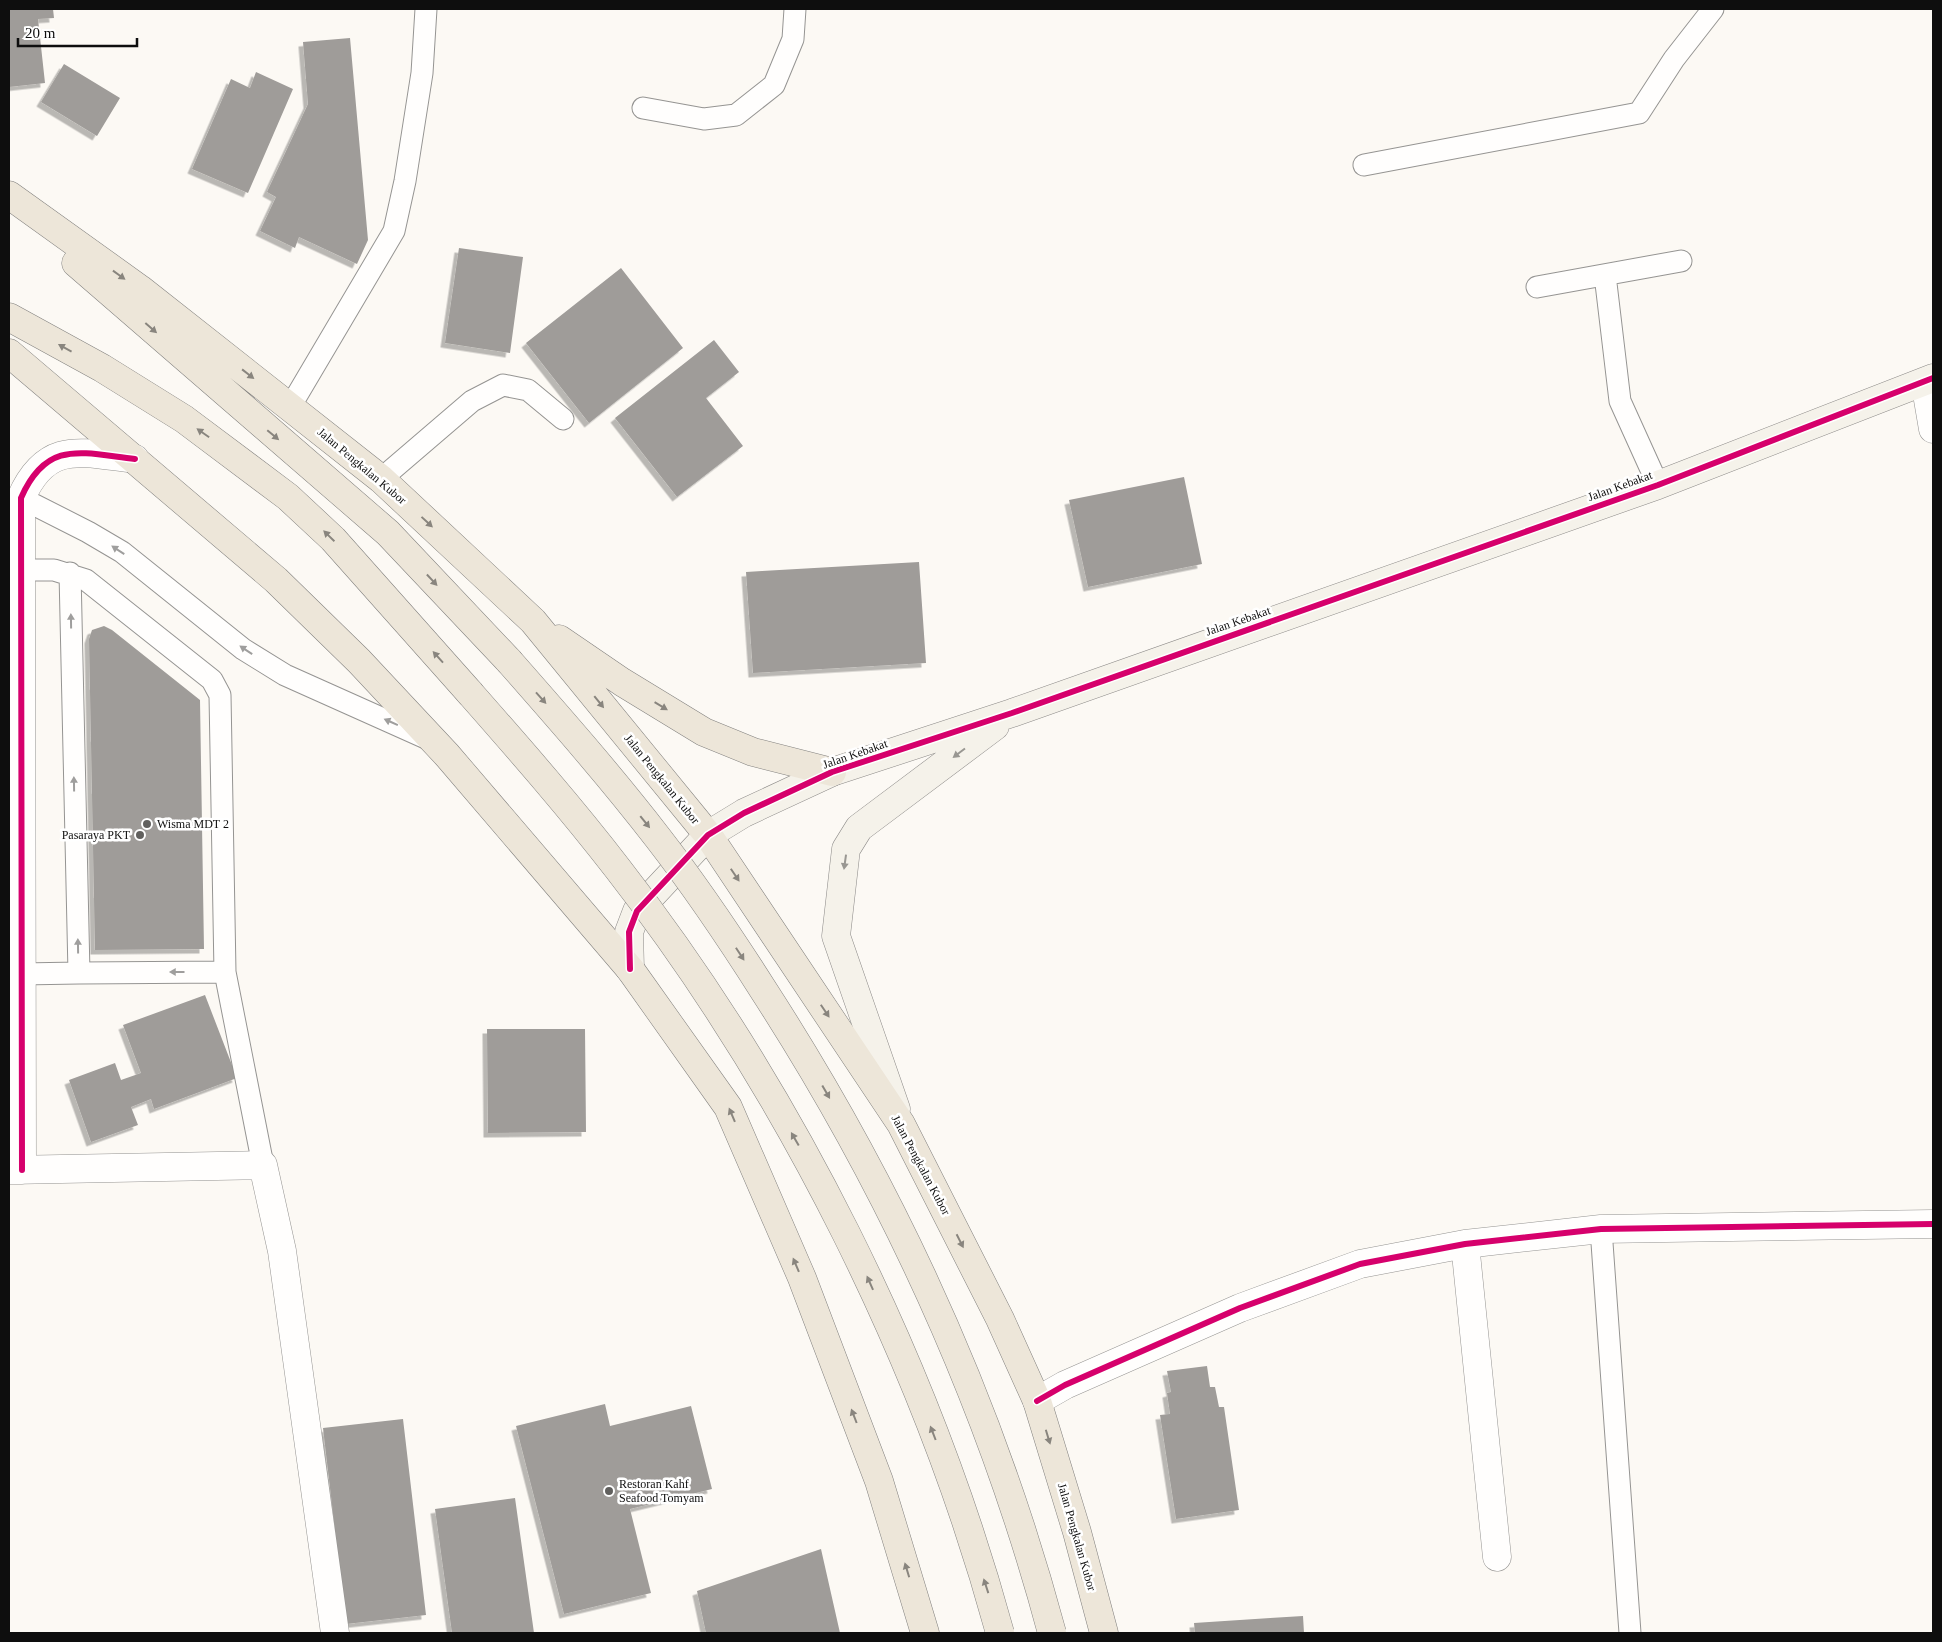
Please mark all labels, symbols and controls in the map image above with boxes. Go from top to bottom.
scale bar [18,15,136,47]
text: 20 m [25,25,56,41]
one-way arrow [112,269,125,280]
one-way arrow [144,322,156,334]
one-way arrow [58,344,73,352]
one-way arrow [241,369,254,380]
street label: Jalan Pengkalan Kubor [315,425,409,507]
one-way arrow [197,429,210,439]
one-way arrow [267,429,279,441]
street label: Jalan Kebakat [1586,468,1655,504]
one-way arrow [421,516,433,528]
one-way arrow [323,530,335,542]
one-way arrow [111,545,125,555]
one-way arrow [426,573,438,585]
street label: Jalan Kebakat [1204,603,1273,639]
one-way arrow [67,613,75,629]
one-way arrow [239,645,253,655]
one-way arrow [432,651,444,663]
one-way arrow [535,691,547,703]
one-way arrow [594,696,605,709]
one-way arrow [655,701,668,711]
one-way arrow [384,718,398,726]
street label: Jalan Pengkalan Kubor [622,731,702,827]
street label: Jalan Kebakat [821,736,890,772]
one-way arrow [952,748,966,758]
one-way arrow [70,775,78,791]
one-way arrow [640,815,651,828]
place label: Wisma MDT 2 [157,817,229,831]
marker: Wisma MDT 2 [141,818,153,830]
place label: Pasaraya PKT [62,828,131,842]
marker: Pasaraya PKT [134,829,146,841]
one-way arrow [841,854,849,870]
one-way arrow [730,869,740,882]
one-way arrow [74,938,82,954]
one-way arrow [735,947,745,961]
one-way arrow [168,968,184,976]
one-way arrow [821,1004,830,1017]
one-way arrow [821,1086,830,1099]
one-way arrow [727,1108,735,1122]
street label: Jalan Pengkalan Kubor [889,1113,953,1217]
one-way arrow [790,1133,799,1146]
one-way arrow [956,1234,964,1248]
one-way arrow [791,1257,799,1272]
one-way arrow [865,1276,873,1290]
one-way arrow [850,1409,858,1423]
one-way arrow [929,1425,937,1440]
one-way arrow [1044,1430,1052,1445]
place label: Restoran Kahf Seafood Tomyam [619,1477,704,1505]
street label: Jalan Pengkalan Kubor [1055,1482,1099,1592]
marker: Restoran Kahf Seafood Tomyam [603,1485,615,1497]
one-way arrow [902,1562,910,1577]
one-way arrow [982,1579,989,1594]

